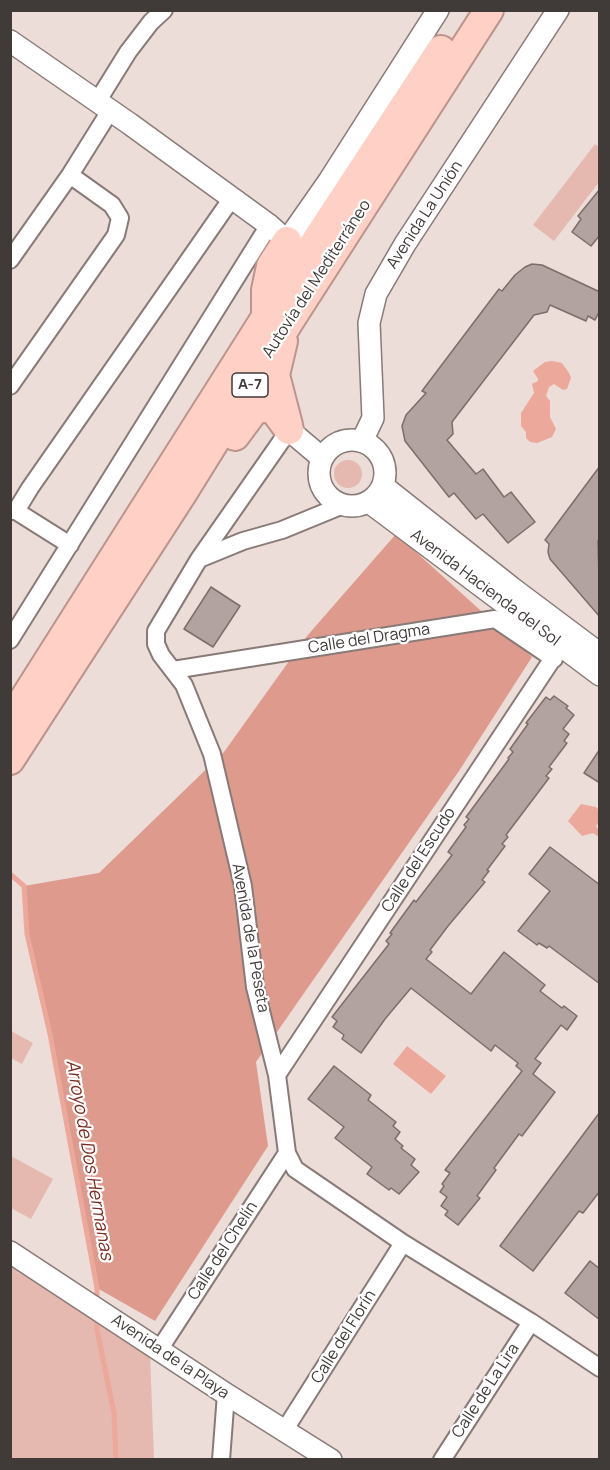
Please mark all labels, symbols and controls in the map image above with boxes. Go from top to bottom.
street label: Avenida La Unión [383,157,467,273]
street label: Autovía del Mediterráneo [259,196,375,362]
road number: A-7 [232,373,268,397]
street label: Avenida Hacienda del Sol [406,525,564,651]
street label: Calle del Dragma [307,620,431,658]
street label: Calle del Escudo [378,804,460,916]
street label: Avenida de la Peseta [227,862,273,1014]
water label: Arroyo de Dos Hermanas [61,1058,117,1262]
street label: Calle del Chelín [184,1198,262,1304]
street label: Calle del Florín [308,1287,380,1387]
street label: Avenida de la Playa [107,1310,233,1404]
street label: Calle de La Lira [448,1340,524,1442]

